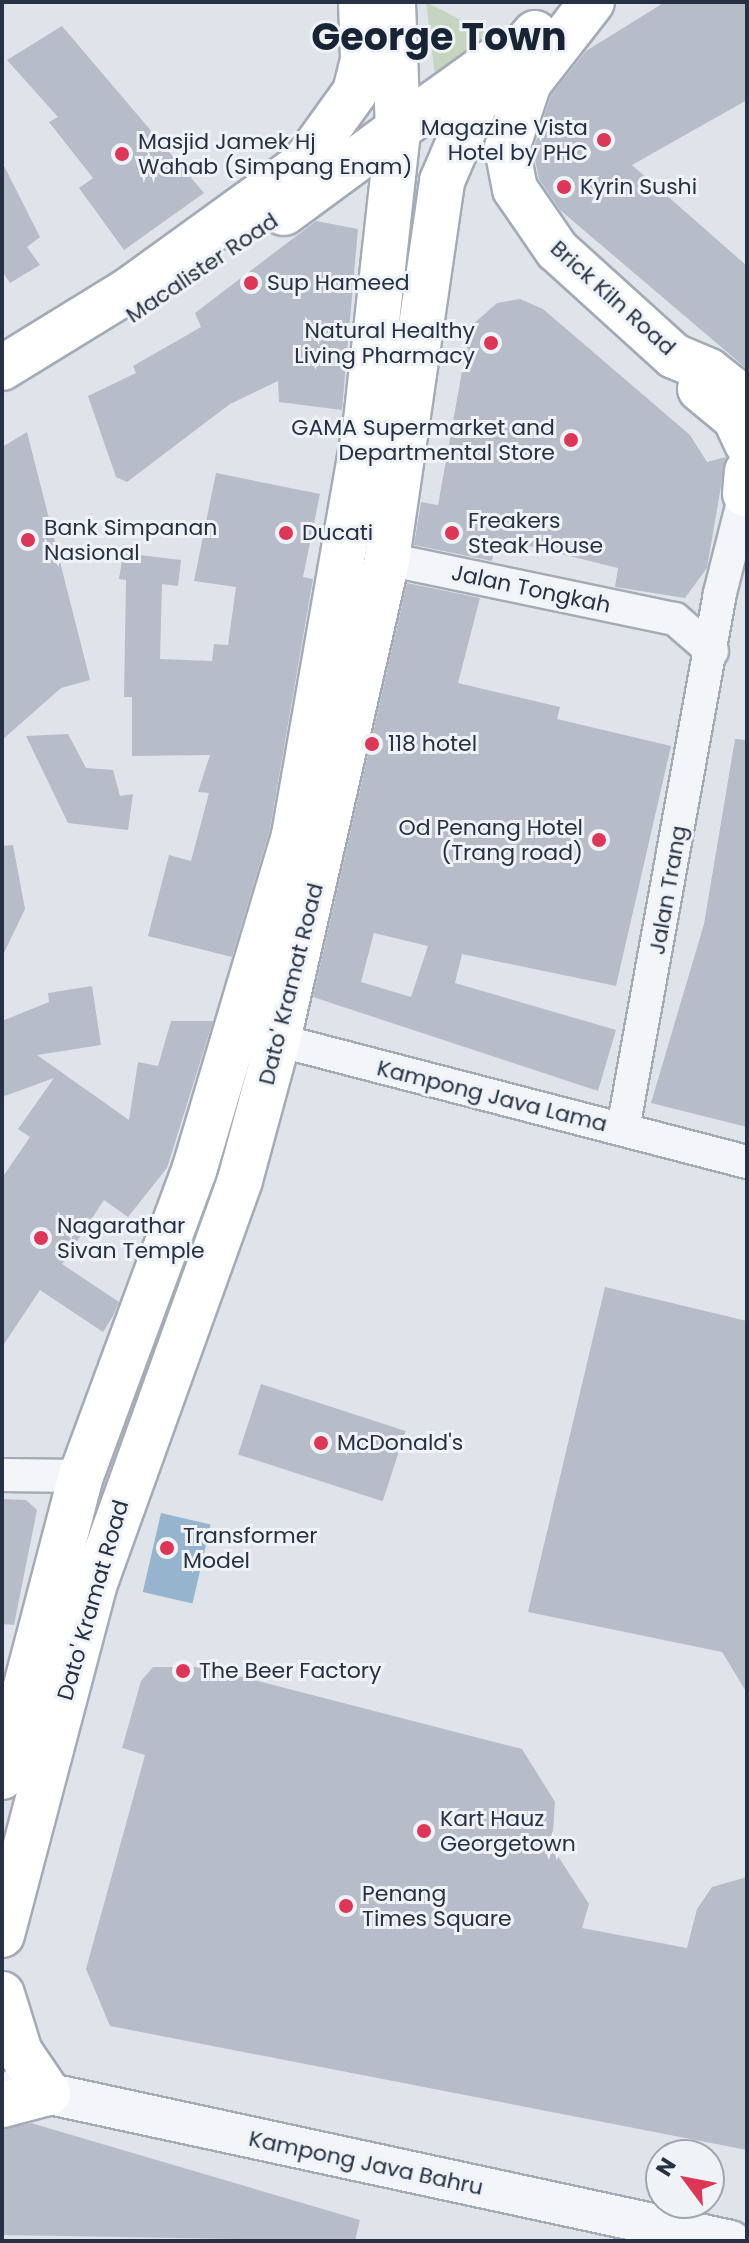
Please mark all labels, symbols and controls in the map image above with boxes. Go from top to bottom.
district label: George Town [311,14,567,60]
place label: Magazine Vista Hotel by PHC [421,114,588,166]
place label: Masjid Jamek Hj Wahab (Simpang Enam) [138,128,412,180]
marker: Magazine Vista Hotel by PHC [595,131,613,149]
marker: Masjid Jamek Hj Wahab (Simpang Enam) [113,145,131,163]
place label: Kyrin Sushi [580,174,697,200]
marker: Kyrin Sushi [555,178,573,196]
street label: Macalister Road [121,207,283,329]
street label: Brick Kiln Road [545,235,681,361]
place label: Sup Hameed [267,270,410,296]
marker: Sup Hameed [242,274,260,292]
place label: Natural Healthy Living Pharmacy [294,317,475,368]
marker: Natural Healthy Living Pharmacy [482,334,500,352]
place label: GAMA Supermarket and Departmental Store [291,414,555,466]
marker: GAMA Supermarket and Departmental Store [562,431,580,449]
place label: Freakers Steak House [468,507,603,558]
place label: Bank Simpanan Nasional [44,514,217,566]
place label: Ducati [302,520,373,546]
marker: Ducati [277,524,295,542]
marker: Freakers Steak House [443,524,461,542]
marker: Bank Simpanan Nasional [19,531,37,549]
street label: Jalan Tongkah [449,559,613,619]
place label: 118 hotel [388,731,477,757]
marker: 118 hotel [363,735,381,753]
place label: Od Penang Hotel (Trang road) [398,814,583,866]
street label: Jalan Trang [644,823,692,957]
marker: Od Penang Hotel (Trang road) [590,831,608,849]
street label: Dato' Kramat Road [253,880,329,1088]
street label: Kampong Java Lama [374,1055,610,1137]
place label: Nagarathar Sivan Temple [57,1212,205,1264]
marker: Nagarathar Sivan Temple [32,1229,50,1247]
place label: McDonald's [337,1430,463,1456]
marker: McDonald's [312,1434,330,1452]
street label: Dato' Kramat Road [52,1497,134,1703]
place label: Transformer Model [183,1522,318,1574]
marker: Transformer Model [158,1539,176,1557]
place label: The Beer Factory [199,1658,381,1684]
marker: The Beer Factory [174,1662,192,1680]
place label: Kart Hauz Georgetown [440,1805,576,1856]
marker: Kart Hauz Georgetown [415,1822,433,1840]
place label: Penang Times Square [362,1880,512,1932]
marker: Penang Times Square [337,1897,355,1915]
street label: Kampong Java Bahru [246,2125,486,2201]
north arrow [645,2139,725,2219]
text: N [648,2152,683,2182]

